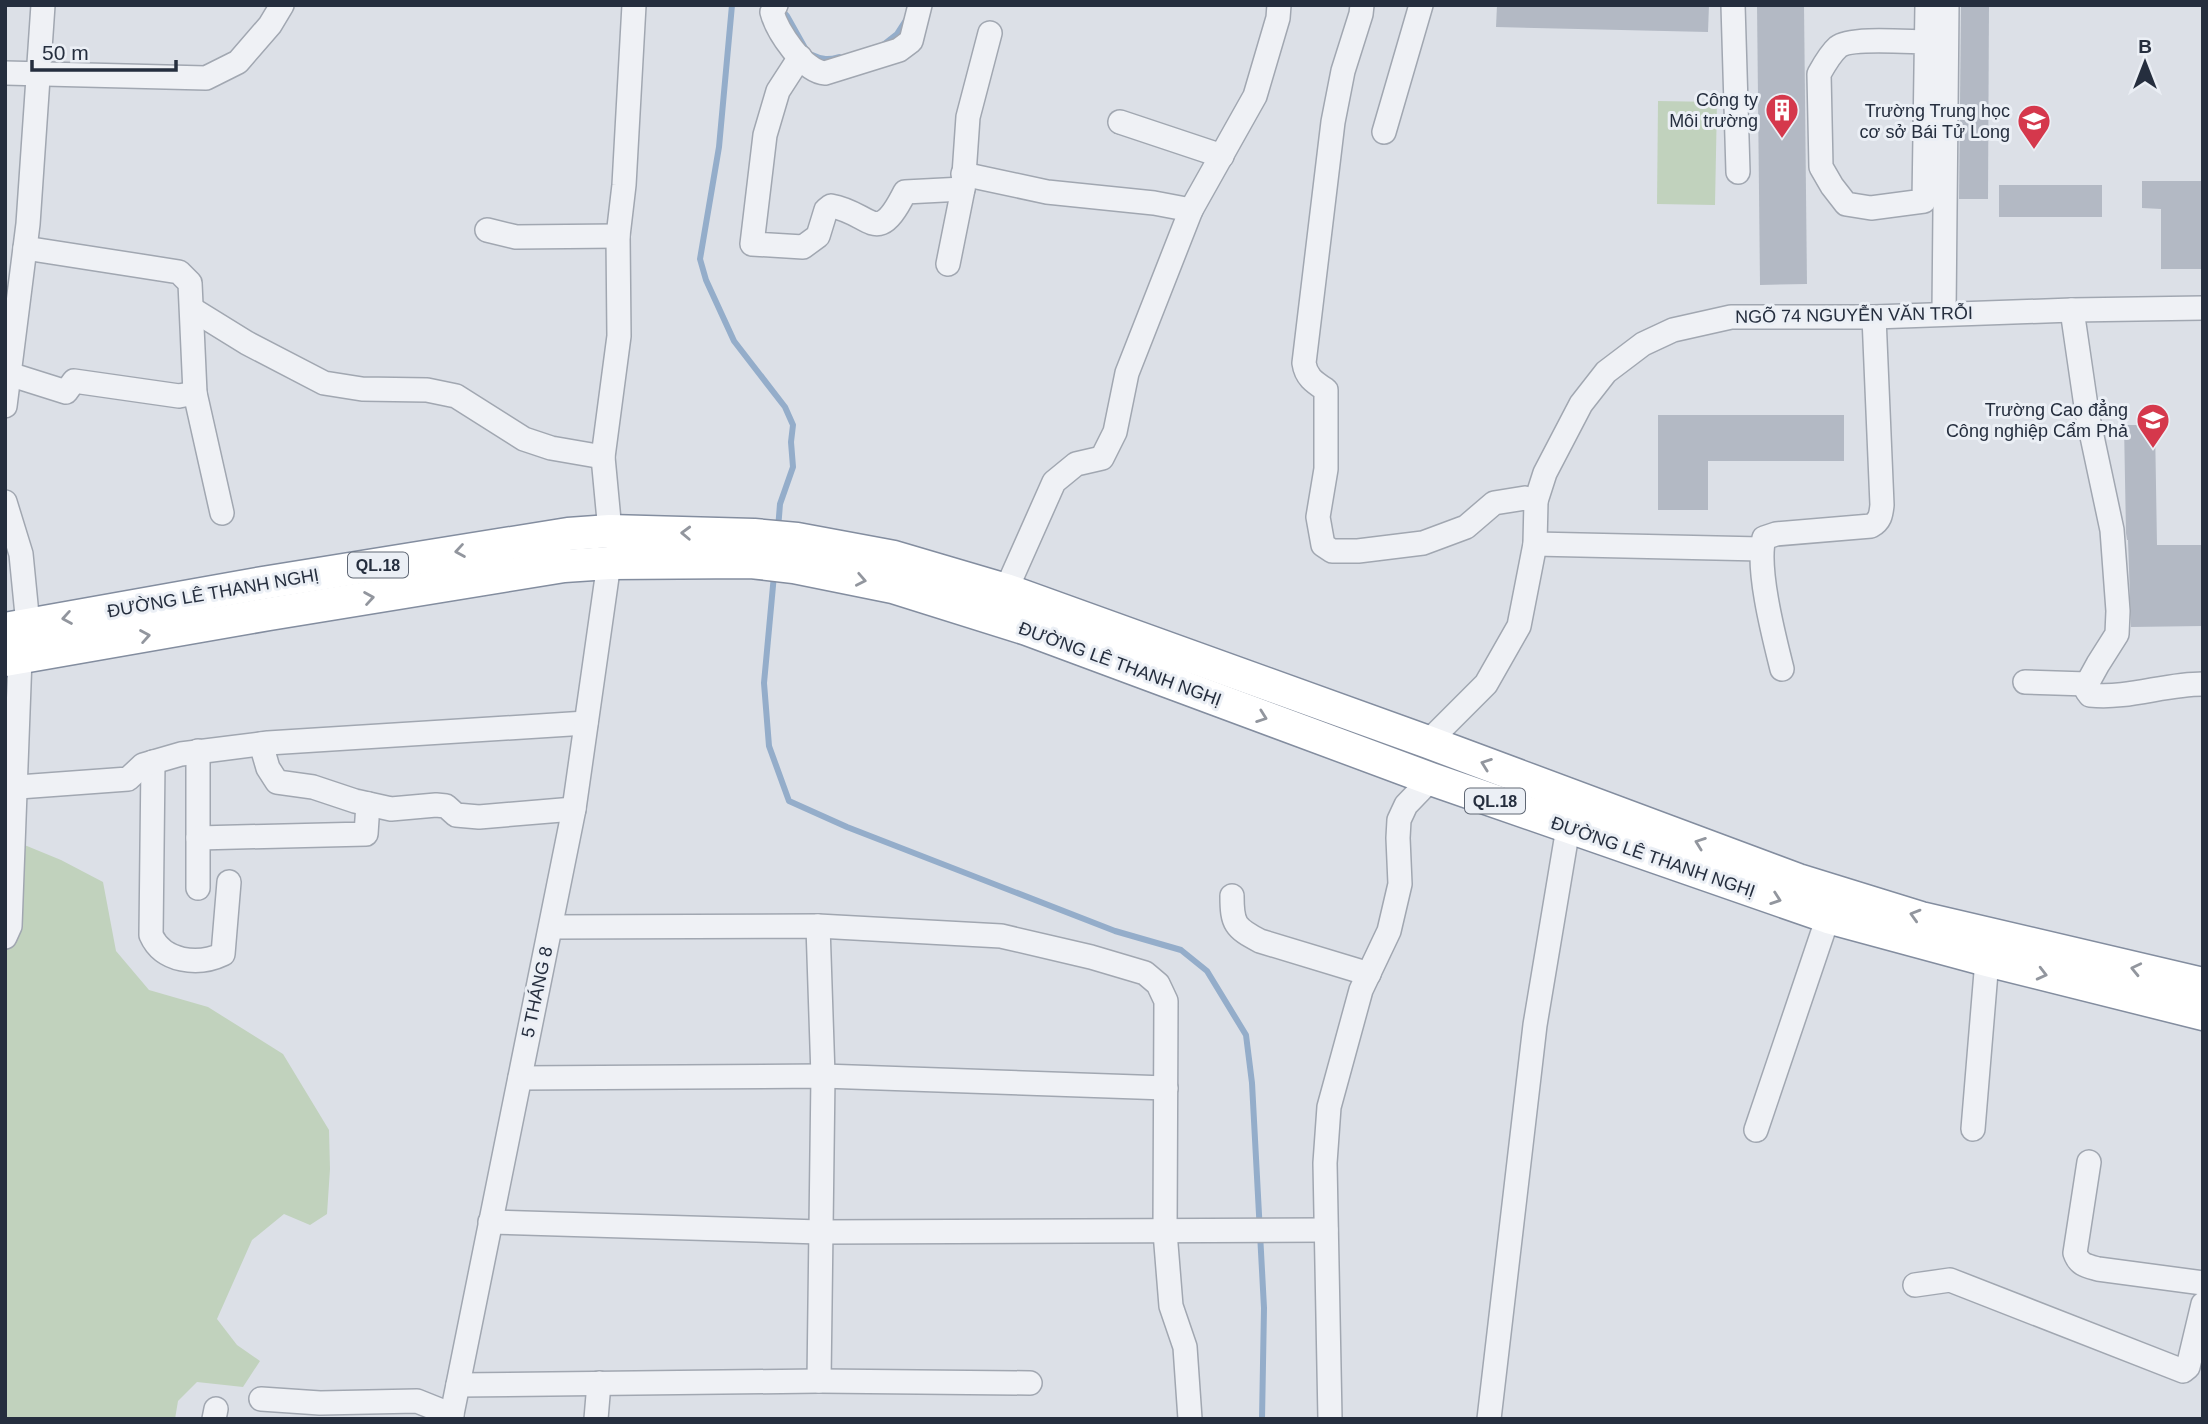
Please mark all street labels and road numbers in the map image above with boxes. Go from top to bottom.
street label: NGÕ 74 NGUYỄN VĂN TRỖI [1735,302,1973,327]
road number: QL.18 [348,552,408,578]
street label: ĐƯỜNG LÊ THANH NGHỊ [105,564,320,621]
street label: ĐƯỜNG LÊ THANH NGHỊ [1016,617,1225,710]
road number: QL.18 [1465,788,1525,814]
street label: ĐƯỜNG LÊ THANH NGHỊ [1548,812,1758,901]
street label: 5 THÁNG 8 [518,945,556,1039]

